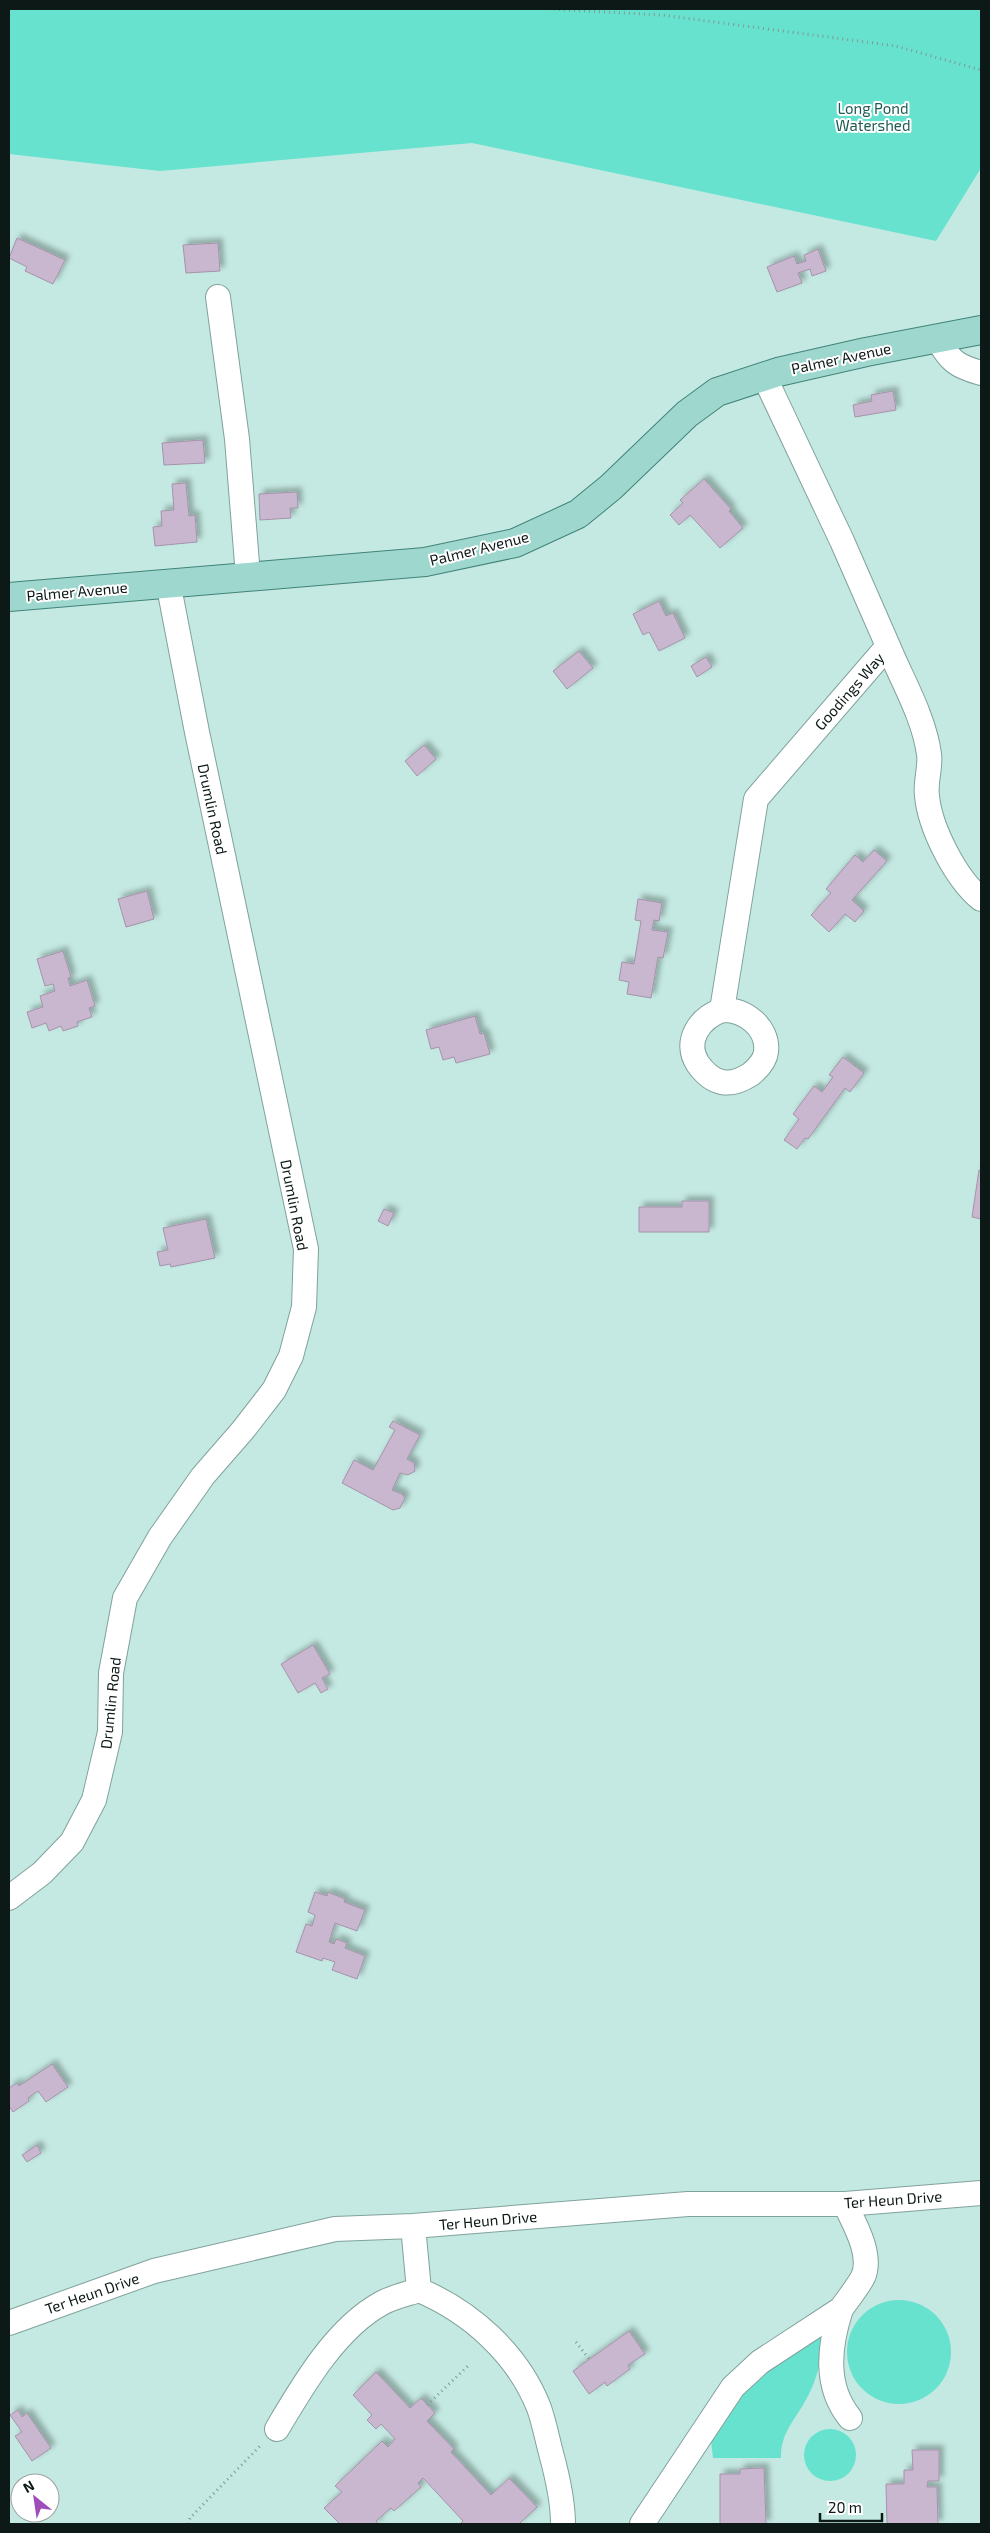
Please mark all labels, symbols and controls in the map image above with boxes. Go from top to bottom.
park label: Long Pond Watershed [835,99,911,134]
street label: Palmer Avenue [789,339,893,377]
street label: Palmer Avenue [428,527,530,569]
street label: Palmer Avenue [26,578,128,604]
street label: Goodings Way [810,649,888,733]
street label: Drumlin Road [195,762,231,856]
street label: Drumlin Road [277,1158,313,1252]
street label: Drumlin Road [96,1656,124,1750]
street label: Ter Heun Drive [843,2187,943,2211]
street label: Ter Heun Drive [438,2207,538,2233]
street label: Ter Heun Drive [43,2268,141,2318]
north arrow [10,2473,60,2523]
text: N [20,2476,37,2496]
scale bar [820,2490,882,2522]
text: 20 m [828,2498,862,2516]

